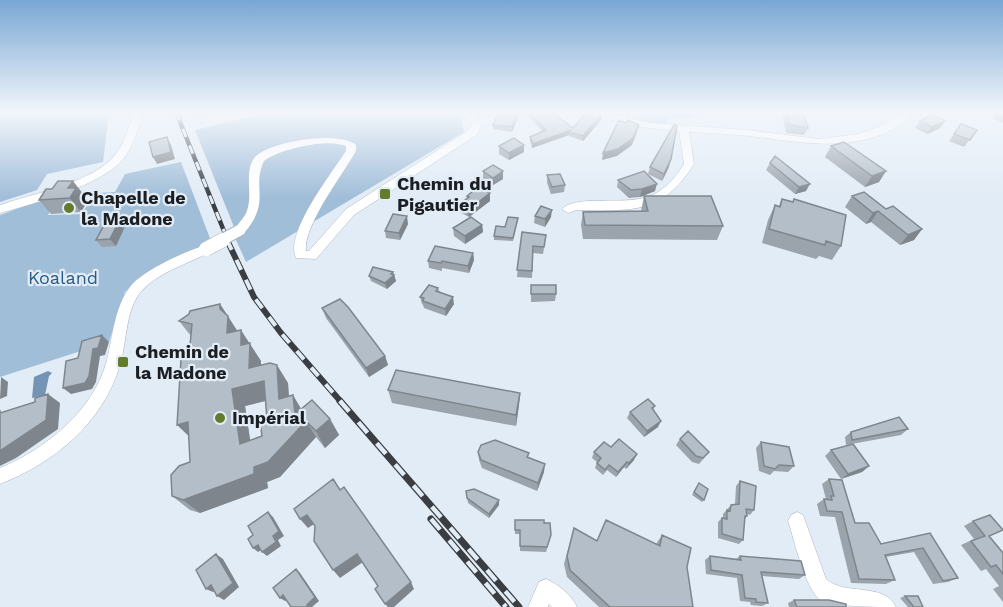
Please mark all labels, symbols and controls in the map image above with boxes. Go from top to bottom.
place label: Chemin du Pigautier [397,173,492,215]
place label: Chapelle de la Madone [81,187,186,229]
marker: Chemin du Pigautier [378,187,392,201]
marker: Chapelle de la Madone [62,201,76,215]
park label: Koaland [28,267,98,288]
place label: Chemin de la Madone [135,341,229,383]
marker: Chemin de la Madone [116,355,130,369]
place label: Impérial [232,407,306,428]
marker: Impérial [213,411,227,425]

